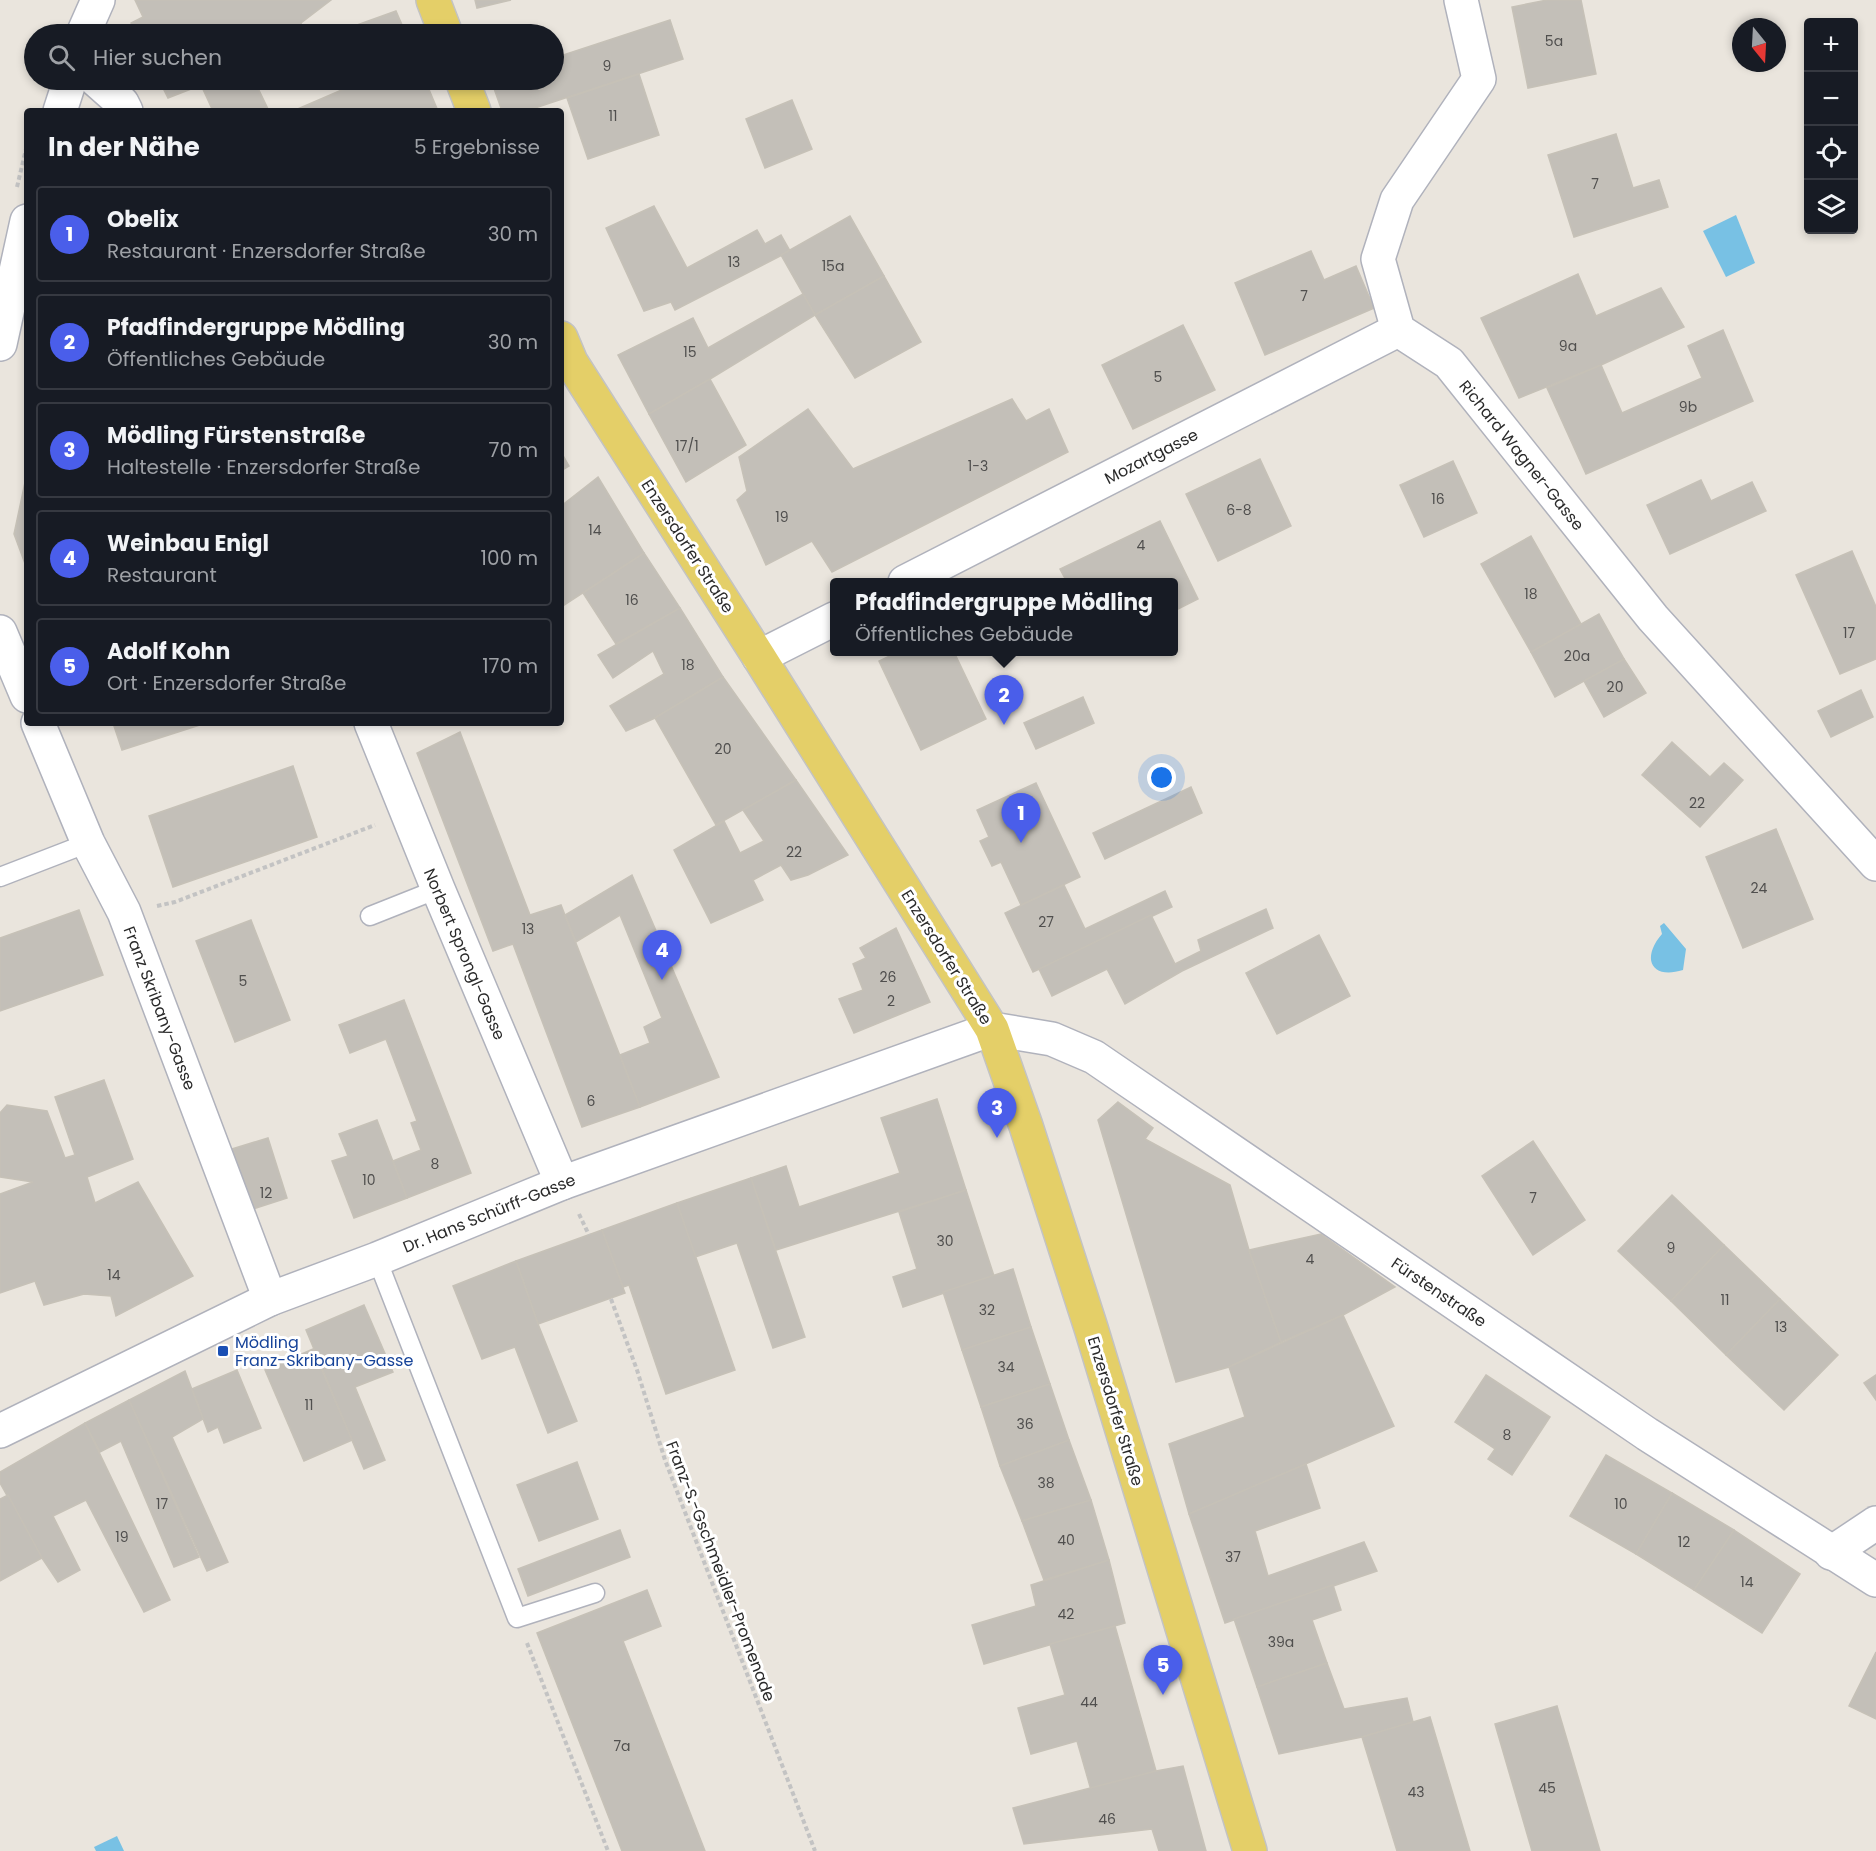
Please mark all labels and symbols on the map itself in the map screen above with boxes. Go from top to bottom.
north arrow [1732,18,1786,72]
house number: 5a [1545,31,1563,51]
house number: 9 [603,56,611,76]
house number: 11 [609,106,617,126]
house number: 7 [1591,174,1599,194]
house number: 13 [728,252,740,272]
house number: 15a [822,256,844,276]
house number: 7 [1300,286,1308,306]
house number: 9a [1559,336,1577,356]
house number: 15 [683,342,697,362]
house number: 5 [1154,367,1162,387]
street label: Richard Wagner-Gasse [1454,375,1590,535]
house number: 9b [1679,397,1697,417]
street label: Mozartgasse [1100,423,1202,490]
house number: 17/1 [675,436,699,456]
house number: 1-3 [968,456,988,476]
street label: Enzersdorfer Straße [636,475,740,618]
house number: 16 [1431,489,1445,509]
house number: 6-8 [1226,500,1252,520]
house number: 19 [775,507,789,527]
house number: 14 [588,520,602,540]
house number: 4 [1137,535,1146,555]
house number: 18 [1524,584,1538,604]
house number: 16 [625,590,639,610]
house number: 17 [1843,623,1855,643]
house number: 20a [1564,646,1590,666]
house number: 18 [681,655,695,675]
pin: 2 [984,676,1024,725]
house number: 20 [1607,677,1623,697]
house number: 20 [715,739,731,759]
your location [1147,763,1176,792]
house number: 22 [1689,793,1705,813]
pin: 1 [1002,794,1040,843]
house number: 22 [786,842,802,862]
street label: Norbert Sprongl-Gasse [418,865,511,1044]
house number: 24 [1751,878,1768,898]
street label: Enzersdorfer Straße [896,885,998,1029]
house number: 27 [1038,912,1054,932]
house number: 13 [522,919,534,939]
street label: Franz Skribany-Gasse [118,923,201,1093]
pin: 4 [642,930,682,980]
house number: 26 [880,967,897,987]
house number: 5 [239,971,247,991]
house number: 2 [887,991,895,1011]
pin: 3 [978,1088,1016,1138]
house number: 6 [587,1091,596,1111]
house number: 8 [431,1154,440,1174]
street label: Dr. Hans Schürff-Gasse [399,1168,579,1259]
house number: 10 [362,1170,376,1190]
house number: 12 [260,1183,272,1203]
house number: 7 [1529,1188,1537,1208]
house number: 30 [936,1231,954,1251]
house number: 9 [1667,1238,1675,1258]
house number: 4 [1306,1249,1315,1269]
street label: Fürstenstraße [1387,1252,1491,1333]
house number: 14 [107,1265,121,1285]
house number: 11 [1721,1290,1729,1310]
house number: 32 [979,1300,995,1320]
house number: 13 [1775,1317,1787,1337]
place label: Mödling Franz-Skribany-Gasse [235,1331,413,1372]
street label: Enzersdorfer Straße [1082,1334,1149,1489]
marker: Mödling Franz-Skribany-Gasse [216,1344,230,1358]
house number: 34 [997,1357,1015,1377]
house number: 11 [305,1395,313,1415]
house number: 36 [1016,1414,1034,1434]
house number: 8 [1503,1425,1512,1445]
street label: Franz-S.-Gschmeidler-Promenade [660,1438,781,1705]
house number: 38 [1037,1473,1055,1493]
house number: 17 [156,1494,168,1514]
house number: 10 [1614,1494,1628,1514]
house number: 19 [115,1527,129,1547]
house number: 40 [1057,1530,1075,1550]
house number: 12 [1678,1532,1690,1552]
house number: 37 [1225,1547,1241,1567]
house number: 14 [1740,1572,1754,1592]
house number: 42 [1058,1604,1074,1624]
house number: 39a [1268,1632,1294,1652]
pin: 5 [1144,1646,1182,1695]
house number: 44 [1080,1692,1098,1712]
house number: 7a [613,1736,631,1756]
house number: 45 [1538,1778,1556,1798]
house number: 43 [1407,1782,1425,1802]
house number: 46 [1098,1809,1116,1829]

